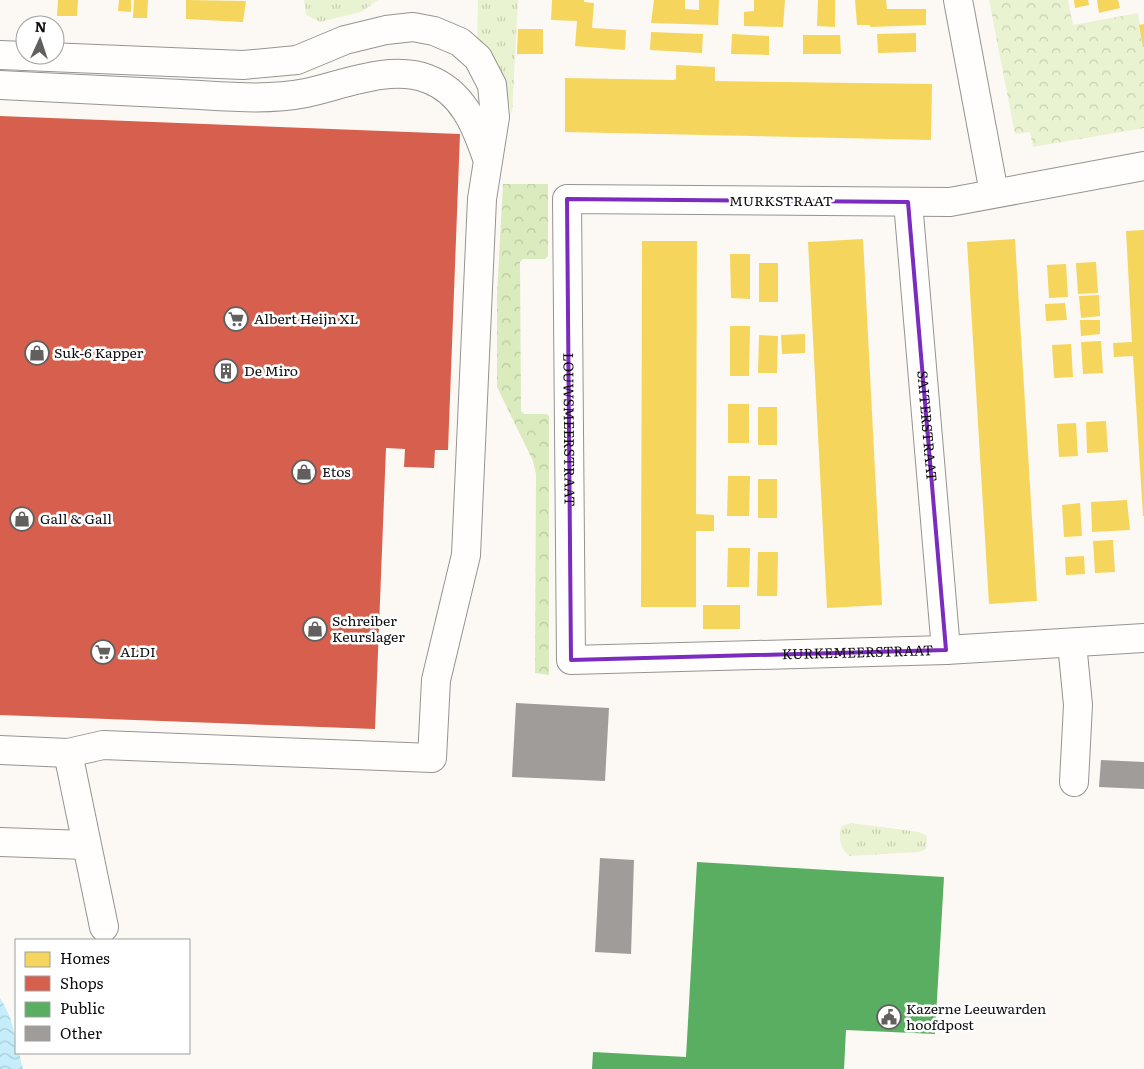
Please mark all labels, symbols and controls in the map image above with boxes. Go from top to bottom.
north arrow [15,15,65,65]
text: N [34,16,47,36]
street label: MURKSTRAAT [729,190,833,210]
supermarket icon: Albert Heijn XL [223,306,249,332]
place label: Albert Heijn XL [254,308,359,328]
shop icon: Suk-6 Kapper [24,340,50,366]
place label: Suk-6 Kapper [54,342,144,362]
street label: LOUWSMEERSTRAAT [559,353,581,507]
building icon: De Miro [213,358,239,384]
place label: De Miro [244,360,298,380]
street label: SAITERSTRAAT [913,370,943,483]
shop icon: Etos [291,459,317,485]
place label: Etos [322,461,351,481]
shop icon: Gall & Gall [9,506,35,532]
place label: Gall & Gall [40,508,112,528]
place label: Schreiber Keurslager [332,610,405,646]
shop icon: Schreiber Keurslager [302,616,328,642]
supermarket icon: ALDI [90,639,116,665]
street label: KURKEMEERSTRAAT [782,639,933,663]
place label: ALDI [120,641,156,661]
legend [15,939,190,1054]
text: Homes [60,946,110,969]
text: Shops [60,971,103,994]
text: Public [60,996,105,1019]
place label: Kazerne Leeuwarden hoofdpost [906,998,1046,1034]
public building icon: Kazerne Leeuwarden hoofdpost [876,1004,902,1030]
text: Other [60,1021,102,1044]

